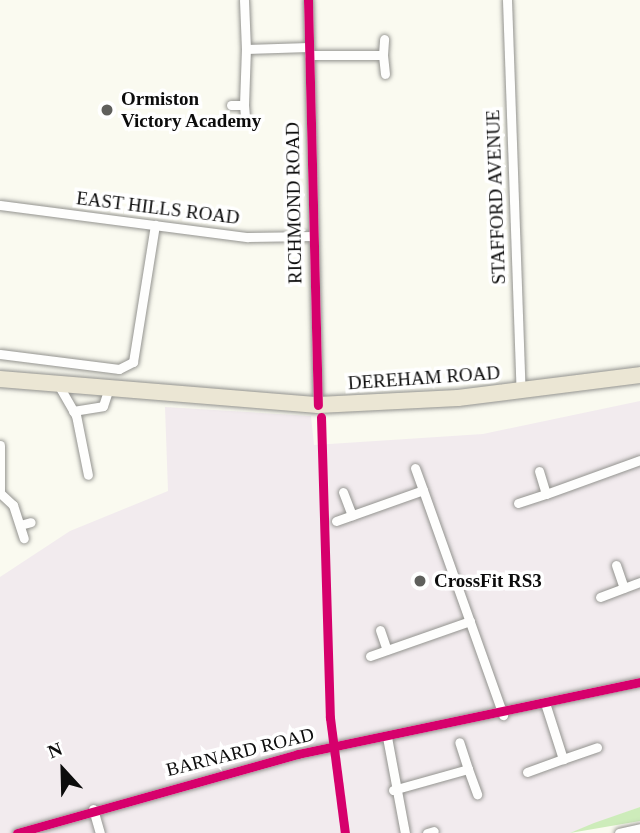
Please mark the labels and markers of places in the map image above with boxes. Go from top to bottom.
place label: Ormiston Victory Academy [121,88,262,132]
marker: Ormiston Victory Academy [99,102,115,118]
place label: CrossFit RS3 [434,570,542,592]
marker: CrossFit RS3 [412,573,428,589]

